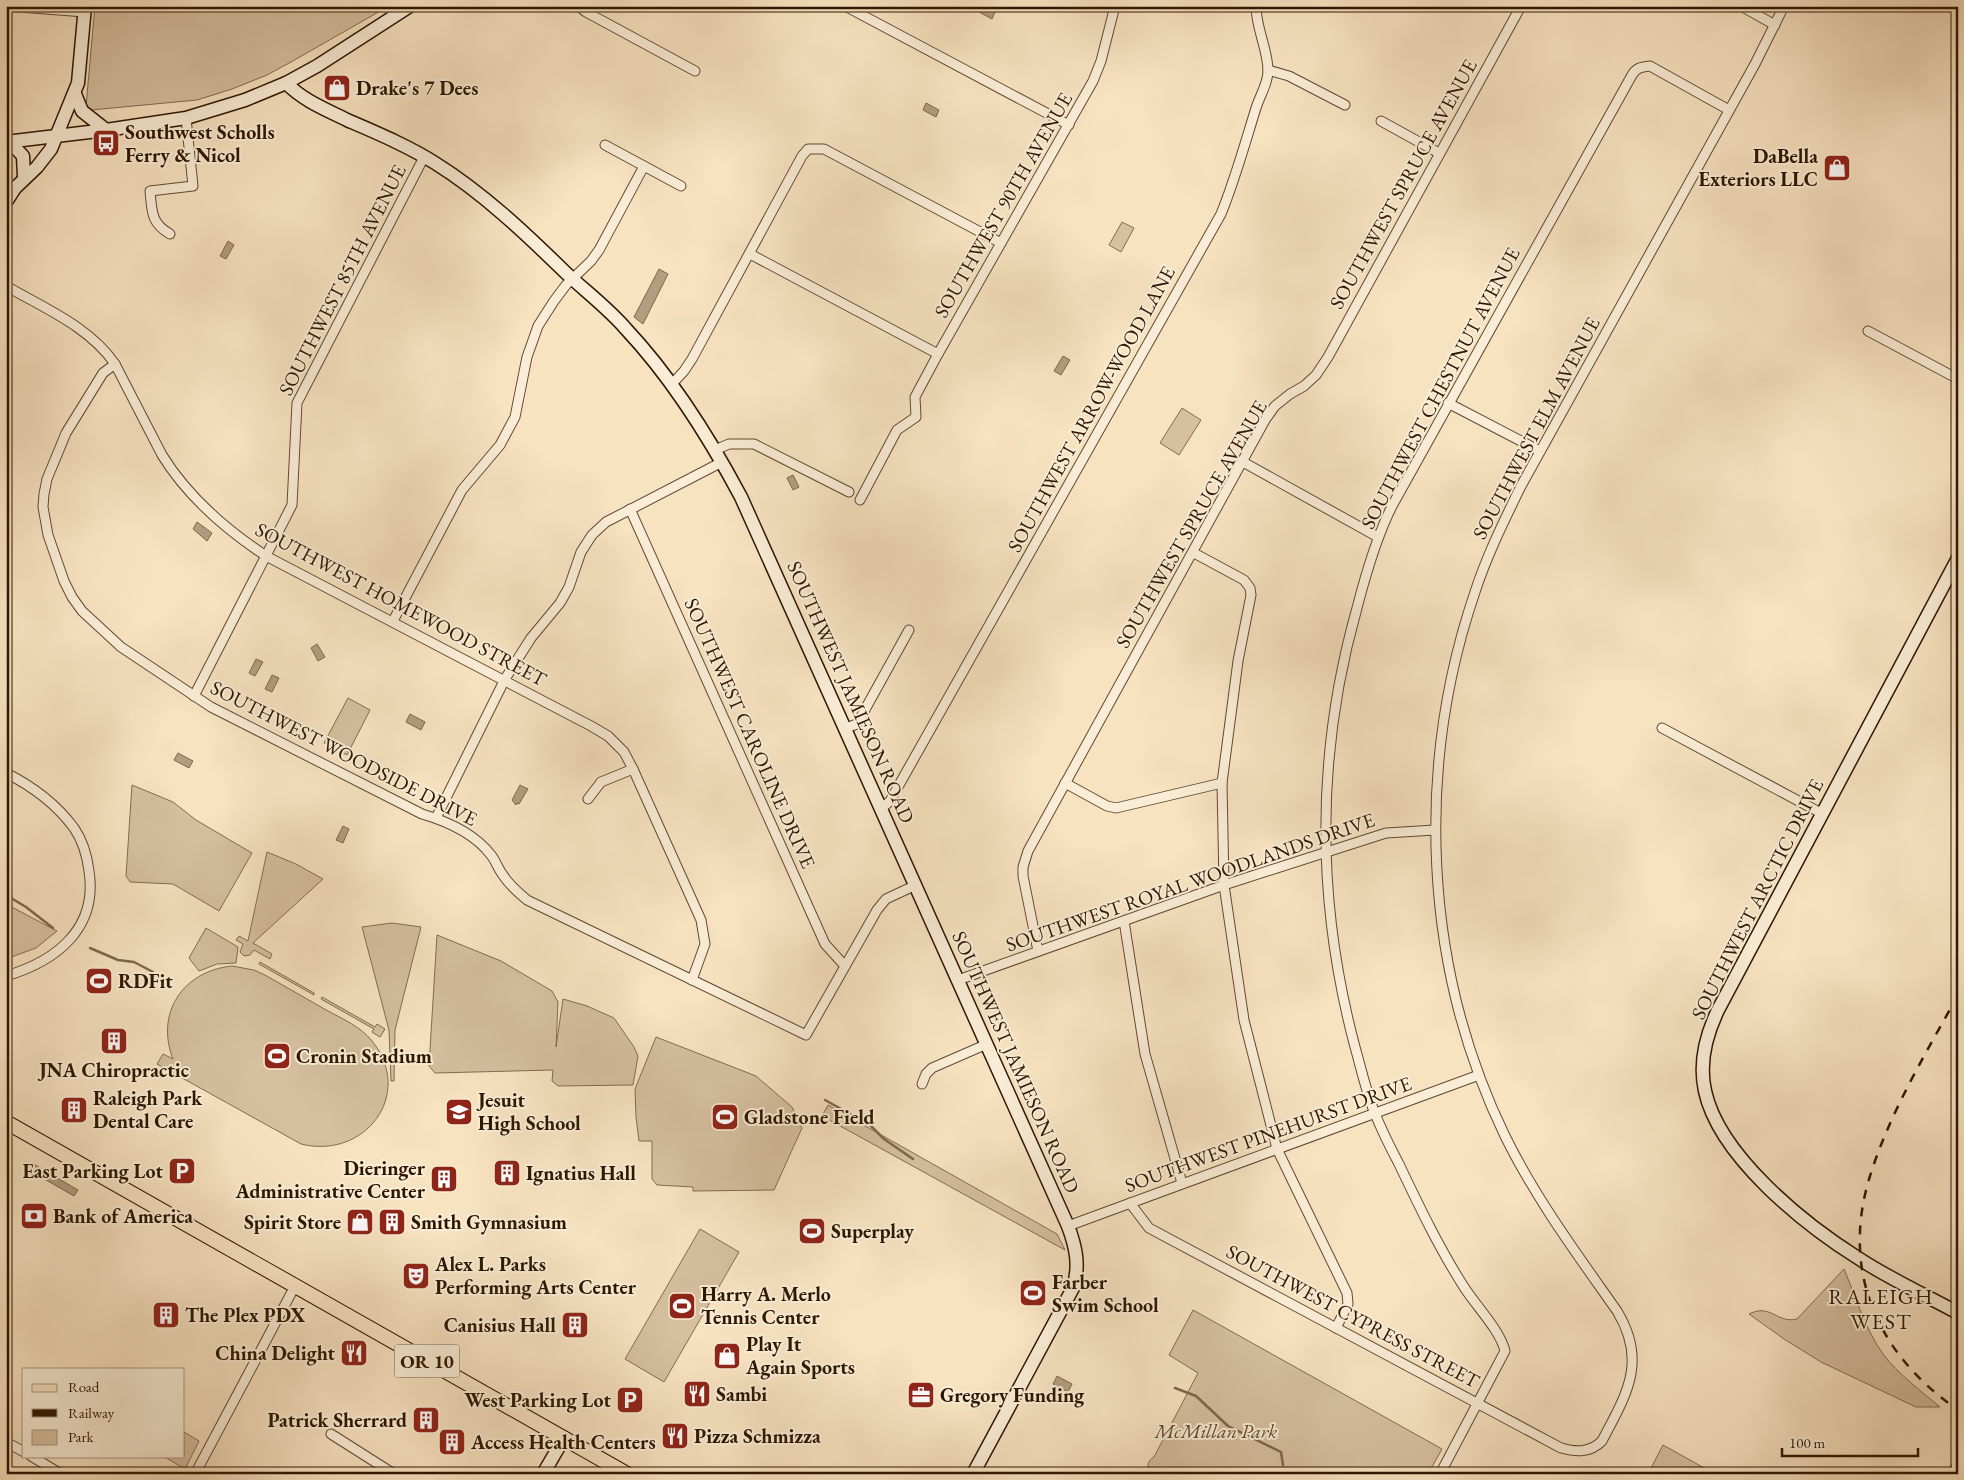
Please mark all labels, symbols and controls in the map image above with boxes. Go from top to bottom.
street label: SOUTHWEST SPRUCE AVENUE [1323,55,1483,313]
shop icon: Drake's 7 Dees [322,73,352,103]
place label: Drake's 7 Dees [356,75,478,101]
street label: SOUTHWEST 90TH AVENUE [928,88,1078,322]
place label: Southwest Scholls Ferry & Nicol [125,119,275,168]
bus stop icon: Southwest Scholls Ferry & Nicol [91,128,121,158]
place label: DaBella Exteriors LLC [1698,143,1818,192]
shop icon: DaBella Exteriors LLC [1822,153,1852,183]
street label: SOUTHWEST 85TH AVENUE [272,160,412,400]
street label: SOUTHWEST CHESTNUT AVENUE [1355,243,1525,533]
street label: SOUTHWEST ARROW-WOOD LANE [1001,261,1181,557]
street label: SOUTHWEST ELM AVENUE [1466,312,1606,544]
street label: SOUTHWEST SPRUCE AVENUE [1109,396,1273,652]
street label: SOUTHWEST HOMEWOOD STREET [251,516,552,692]
street label: SOUTHWEST JAMIESON ROAD [781,557,921,827]
street label: SOUTHWEST CAROLINE DRIVE [678,594,822,872]
street label: SOUTHWEST WOODSIDE DRIVE [206,674,482,832]
street label: SOUTHWEST ARCTIC DRIVE [1685,774,1829,1024]
street label: SOUTHWEST ROYAL WOODLANDS DRIVE [1002,807,1378,957]
street label: SOUTHWEST JAMIESON ROAD [946,927,1086,1197]
sports icon: RDFit [84,966,114,996]
place label: RDFit [118,968,173,994]
building icon: JNA Chiropractic [99,1026,129,1056]
sports icon: Cronin Stadium [262,1041,292,1071]
place label: Cronin Stadium [296,1043,432,1069]
place label: JNA Chiropractic [37,1057,189,1083]
street label: SOUTHWEST PINEHURST DRIVE [1121,1070,1415,1198]
place label: Raleigh Park Dental Care [93,1085,203,1134]
place label: Jesuit High School [476,1087,581,1136]
building icon: Raleigh Park Dental Care [59,1095,89,1125]
school or university icon: Jesuit High School [444,1097,474,1127]
sports icon: Gladstone Field [710,1102,740,1132]
place label: Gladstone Field [744,1104,875,1130]
place label: Dieringer Administrative Center [234,1155,426,1204]
parking icon: East Parking Lot [167,1156,197,1186]
place label: East Parking Lot [22,1158,163,1184]
building icon: Ignatius Hall [492,1158,522,1188]
place label: Ignatius Hall [526,1160,636,1186]
building icon: Dieringer Administrative Center [429,1164,459,1194]
bank icon: Bank of America [19,1201,49,1231]
place label: Bank of America [53,1203,193,1229]
shop icon: Spirit Store [345,1207,375,1237]
building icon: Smith Gymnasium [377,1207,407,1237]
place label: Spirit Store [244,1209,341,1235]
place label: Smith Gymnasium [411,1209,567,1235]
sports icon: Superplay [797,1216,827,1246]
place label: Superplay [831,1218,914,1244]
street label: SOUTHWEST CYPRESS STREET [1222,1238,1485,1394]
place label: Alex L. Parks Performing Arts Center [434,1251,637,1300]
theatre icon: Alex L. Parks Performing Arts Center [401,1261,431,1291]
place label: Farber Swim School [1052,1269,1159,1318]
sports icon: Farber Swim School [1018,1278,1048,1308]
place label: Harry A. Merlo Tennis Center [701,1281,831,1330]
district label: RALEIGH WEST [1828,1282,1934,1336]
sports icon: Harry A. Merlo Tennis Center [667,1291,697,1321]
building icon: The Plex PDX [151,1300,181,1330]
place label: The Plex PDX [185,1302,305,1328]
building icon: Canisius Hall [560,1310,590,1340]
place label: Canisius Hall [444,1312,556,1338]
place label: Play It Again Sports [745,1331,855,1380]
restaurant icon: China Delight [339,1338,369,1368]
place label: China Delight [215,1340,335,1366]
shop icon: Play It Again Sports [712,1341,742,1371]
road number: OR 10 [394,1344,460,1378]
legend [22,1368,185,1458]
text: Road [68,1377,100,1396]
restaurant icon: Sambi [682,1379,712,1409]
office icon: Gregory Funding [906,1380,936,1410]
place label: Sambi [716,1381,767,1407]
place label: Gregory Funding [940,1382,1085,1408]
parking icon: West Parking Lot [615,1385,645,1415]
place label: West Parking Lot [464,1387,611,1413]
text: Railway [68,1403,115,1422]
building icon: Patrick Sherrard [411,1405,441,1435]
place label: Patrick Sherrard [267,1407,407,1433]
park label: McMillan Park [1154,1418,1277,1444]
restaurant icon: Pizza Schmizza [660,1421,690,1451]
place label: Pizza Schmizza [694,1423,821,1449]
scale bar [1782,1425,1918,1457]
text: Park [68,1427,95,1446]
building icon: Access Health Centers [437,1427,467,1457]
place label: Access Health Centers [470,1429,656,1455]
text: 100 m [1789,1433,1826,1452]

